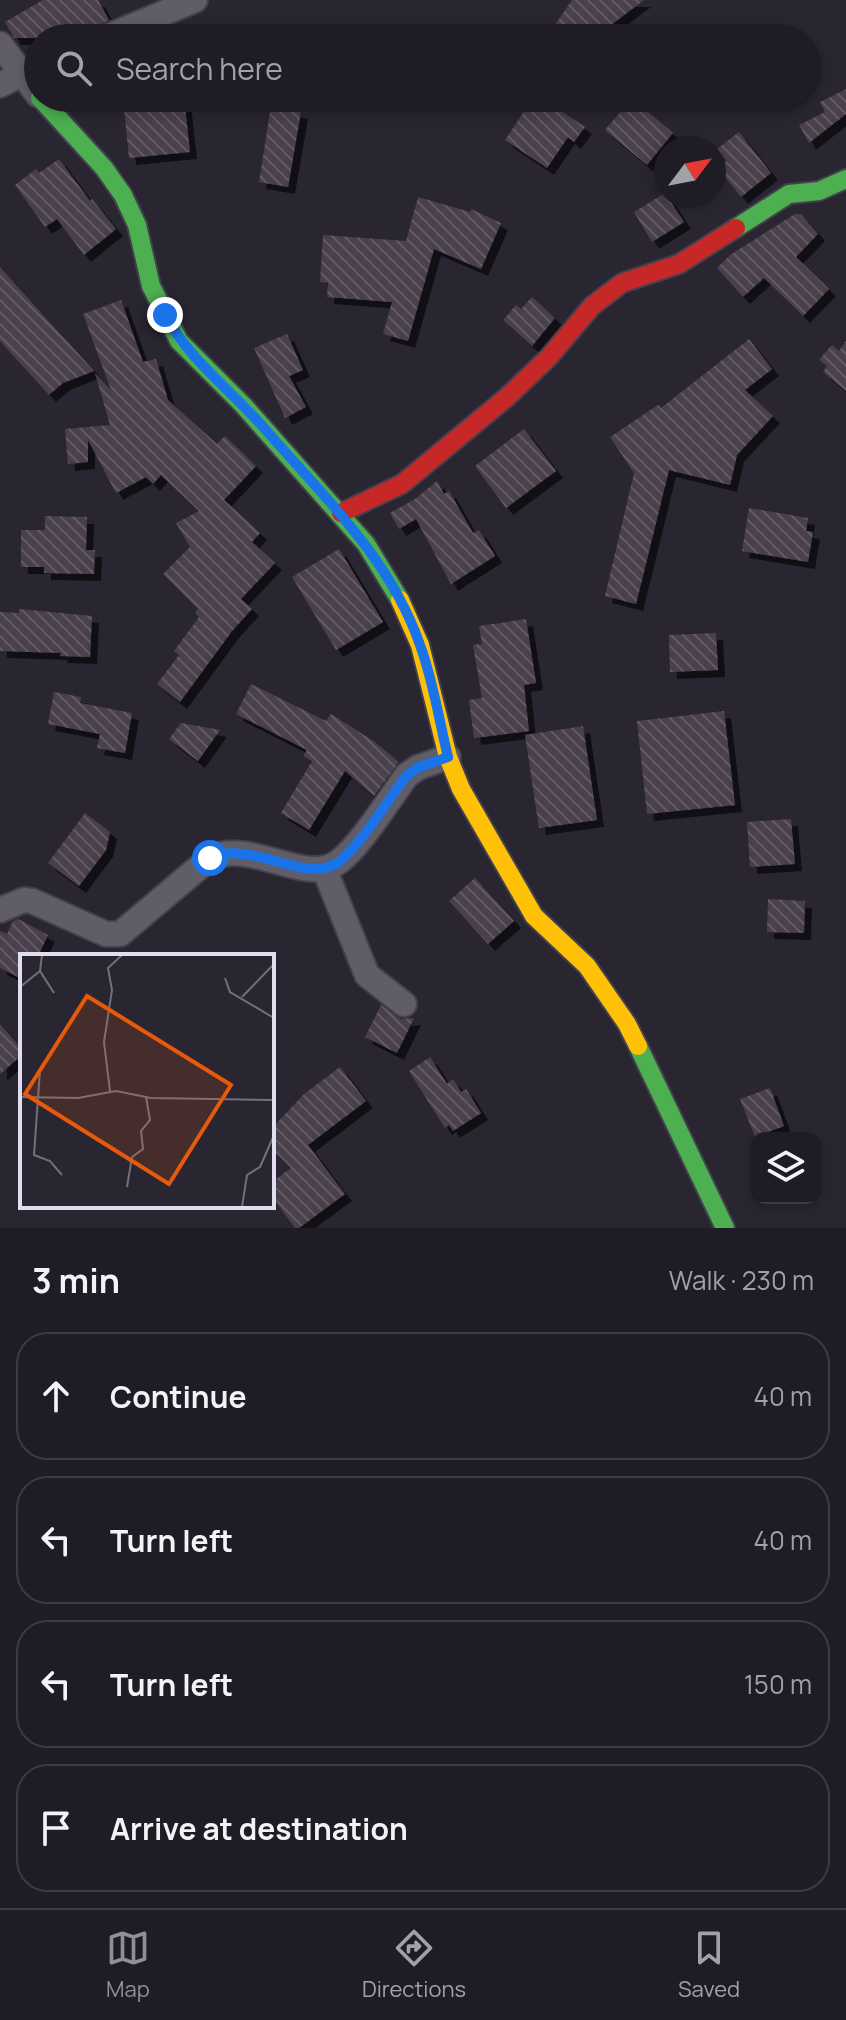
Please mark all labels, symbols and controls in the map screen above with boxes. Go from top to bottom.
search box [24,24,822,112]
icon: search [52,46,96,90]
text: Search here [116,48,283,89]
north arrow [654,136,726,208]
route end [147,297,183,333]
route start [192,840,228,876]
inset map [20,954,274,1208]
map controls [750,1132,822,1204]
button: layers [750,1132,822,1204]
text: 3 min [32,1257,120,1303]
text: Walk · 230 m [669,1262,814,1298]
icon: ahead [34,1374,78,1418]
text: Continue [110,1376,246,1417]
text: 40 m [754,1378,812,1414]
icon: left [34,1518,78,1562]
text: Turn left [110,1520,233,1561]
text: 40 m [754,1522,812,1558]
icon: left [34,1662,78,1706]
text: Turn left [110,1664,233,1705]
text: 150 m [744,1666,812,1702]
icon: arrive [34,1806,78,1850]
text: Arrive at destination [110,1808,408,1849]
tab: Map [106,1926,150,2004]
tab: Directions [362,1926,466,2004]
tab: Saved [678,1926,740,2004]

